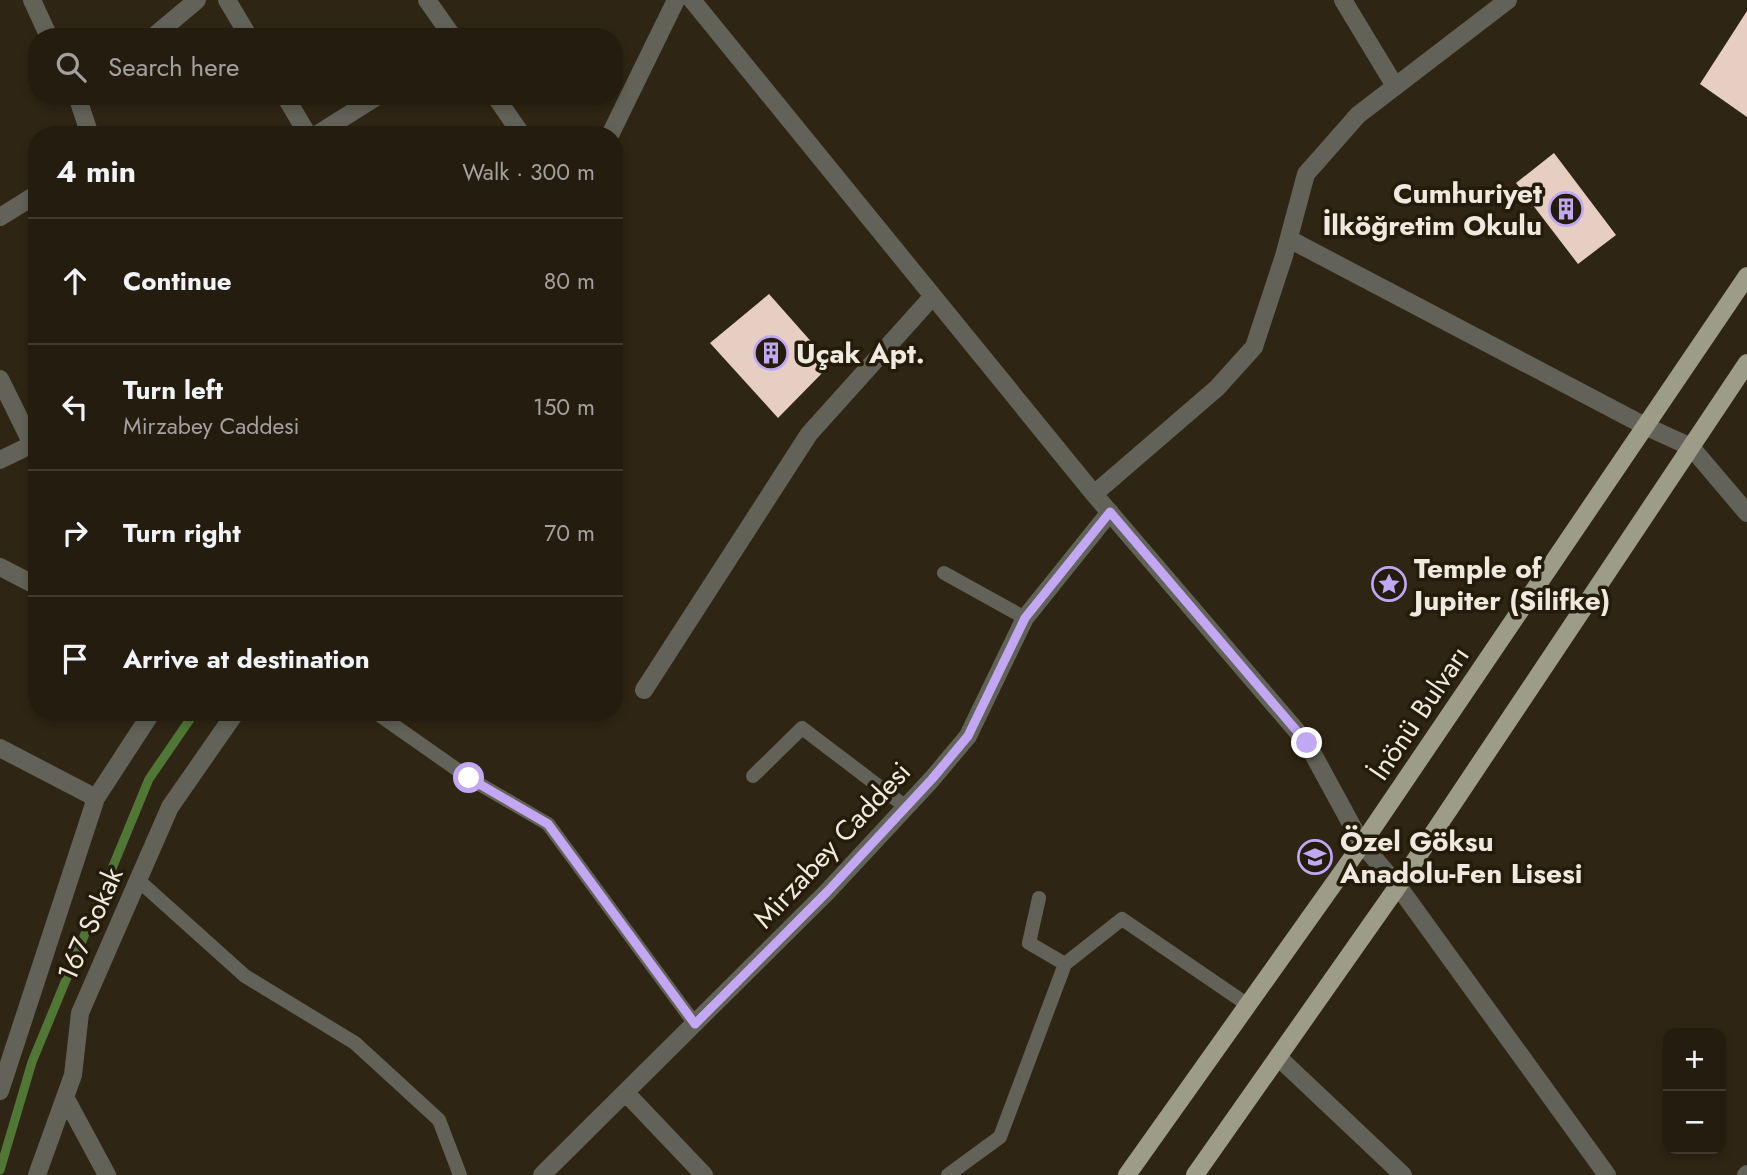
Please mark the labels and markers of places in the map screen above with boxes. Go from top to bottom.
place label: Cumhuriyet İlköğretim Okulu [1322,173,1542,246]
building icon: Cumhuriyet İlköğretim Okulu [1547,190,1585,228]
place label: Uçak Apt. [796,333,925,374]
building icon: Uçak Apt. [752,334,790,372]
place label: Temple of Jupiter (Silifke) [1409,548,1610,621]
place icon: Temple of Jupiter (Silifke) [1370,565,1408,603]
place label: Özel Göksu Anadolu-Fen Lisesi [1339,821,1582,894]
school or university icon: Özel Göksu Anadolu-Fen Lisesi [1296,838,1334,876]

